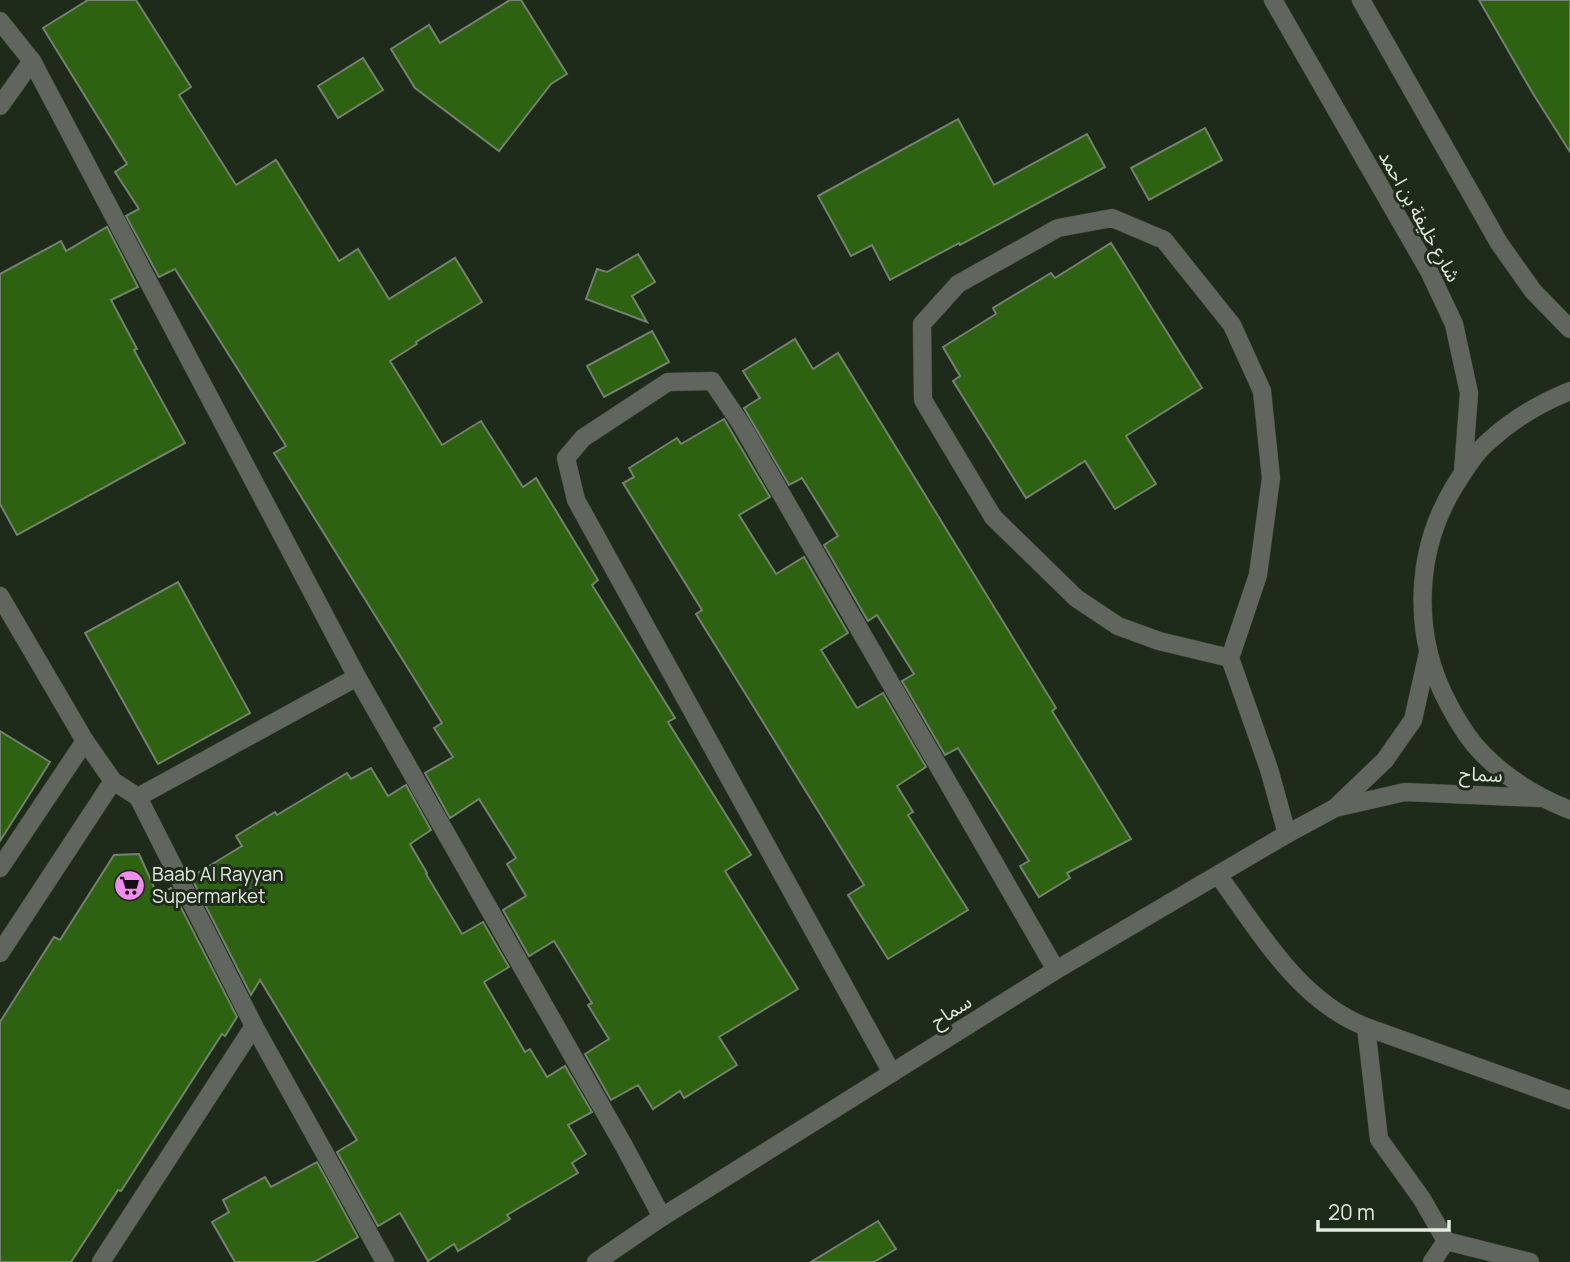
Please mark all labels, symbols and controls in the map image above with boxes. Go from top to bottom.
street label: شارع خليفة بن احمد [1372,145,1467,287]
street label: سماح [1459,760,1503,789]
place label: Baab Al Rayyan Supermarket [152,861,284,909]
supermarket icon: Baab Al Rayyan Supermarket [112,868,146,902]
street label: سماح [926,988,977,1034]
scale bar [1318,1188,1449,1232]
text: 20 m [1328,1198,1375,1226]

